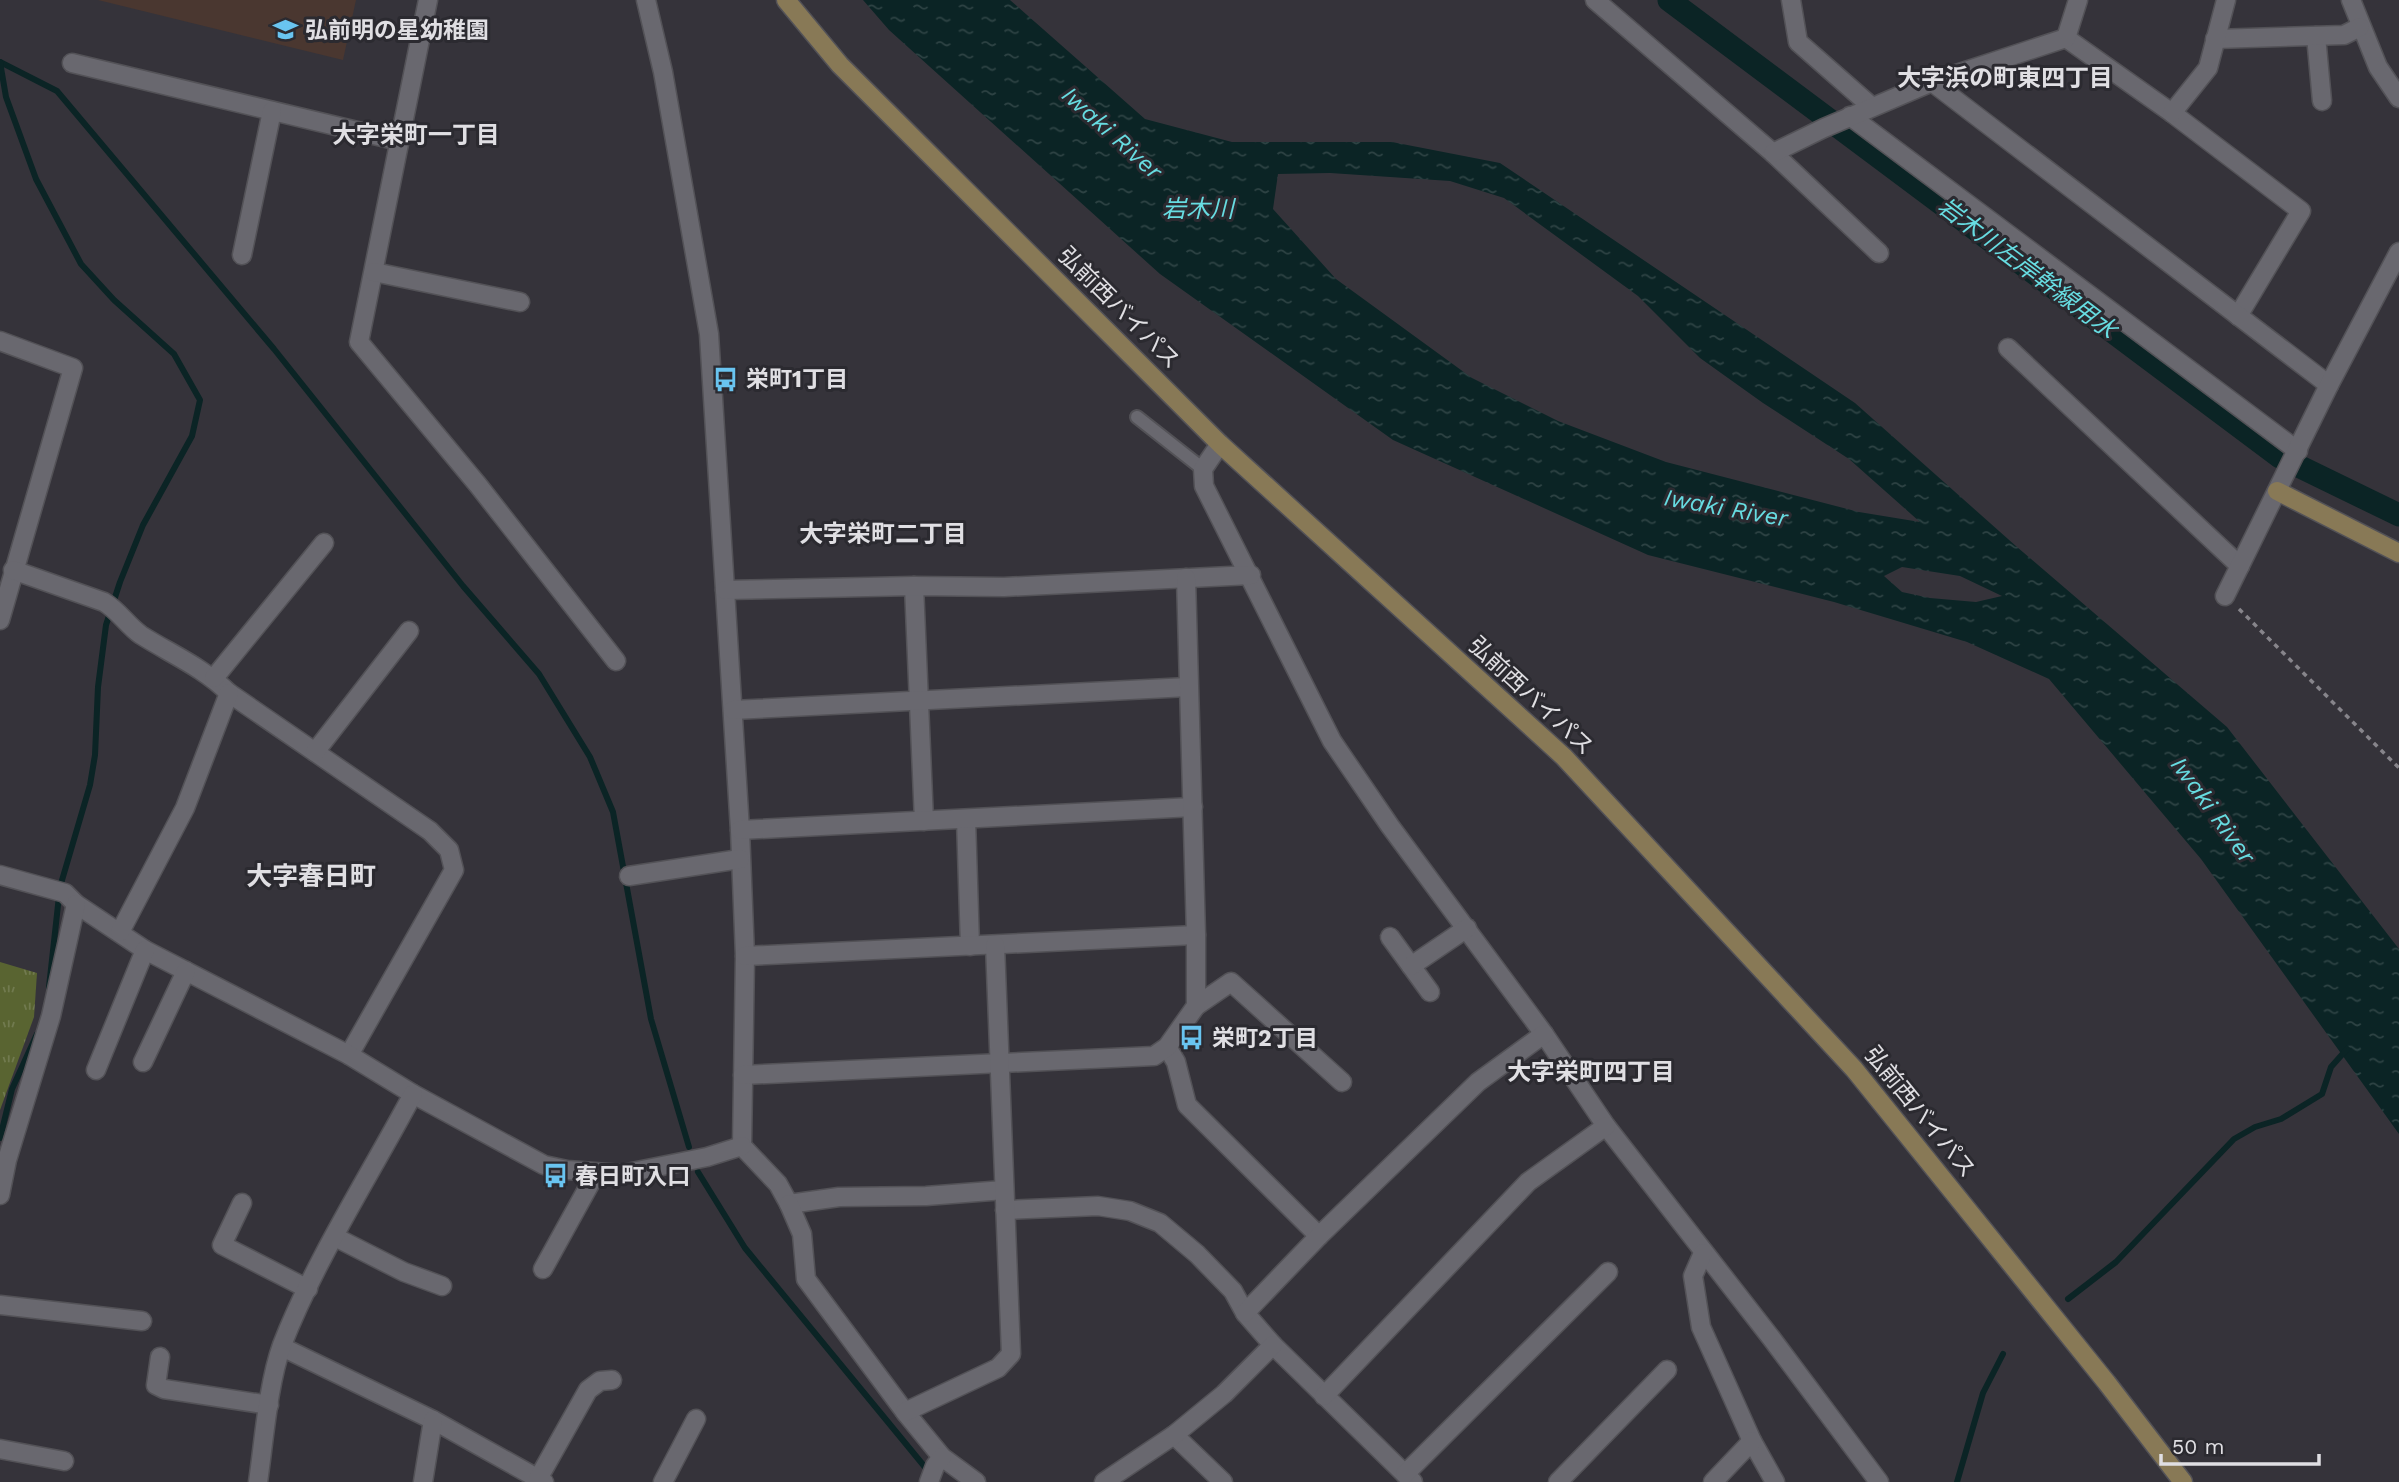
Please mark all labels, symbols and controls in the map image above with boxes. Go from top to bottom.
school or university icon: 弘前明の星幼稚園 [271,16,299,44]
place label: 弘前明の星幼稚園 [305,17,489,44]
district label: 大字浜の町東四丁目 [1897,64,2113,92]
water label: Iwaki River [1056,81,1169,186]
district label: 大字栄町一丁目 [332,121,500,149]
water label: 岩木川左岸幹線用水 [1932,192,2124,346]
water label: 岩木川 [1162,195,1237,223]
street label: 弘前西バイパス [1053,242,1185,374]
bus stop icon: 栄町1丁目 [712,365,740,393]
place label: 栄町1丁目 [746,366,848,393]
water label: Iwaki River [1662,483,1792,533]
district label: 大字栄町二丁目 [799,520,967,548]
street label: 弘前西バイパス [1463,631,1599,761]
water label: Iwaki River [2165,751,2262,870]
district label: 大字春日町 [246,861,376,891]
bus stop icon: 栄町2丁目 [1178,1024,1206,1052]
place label: 栄町2丁目 [1212,1025,1318,1052]
street label: 弘前西バイパス [1859,1041,1981,1183]
district label: 大字栄町四丁目 [1507,1058,1675,1086]
bus stop icon: 春日町入口 [541,1162,569,1190]
place label: 春日町入口 [575,1163,690,1190]
scale bar [2161,1422,2318,1466]
text: 50 m [2172,1434,2224,1459]

